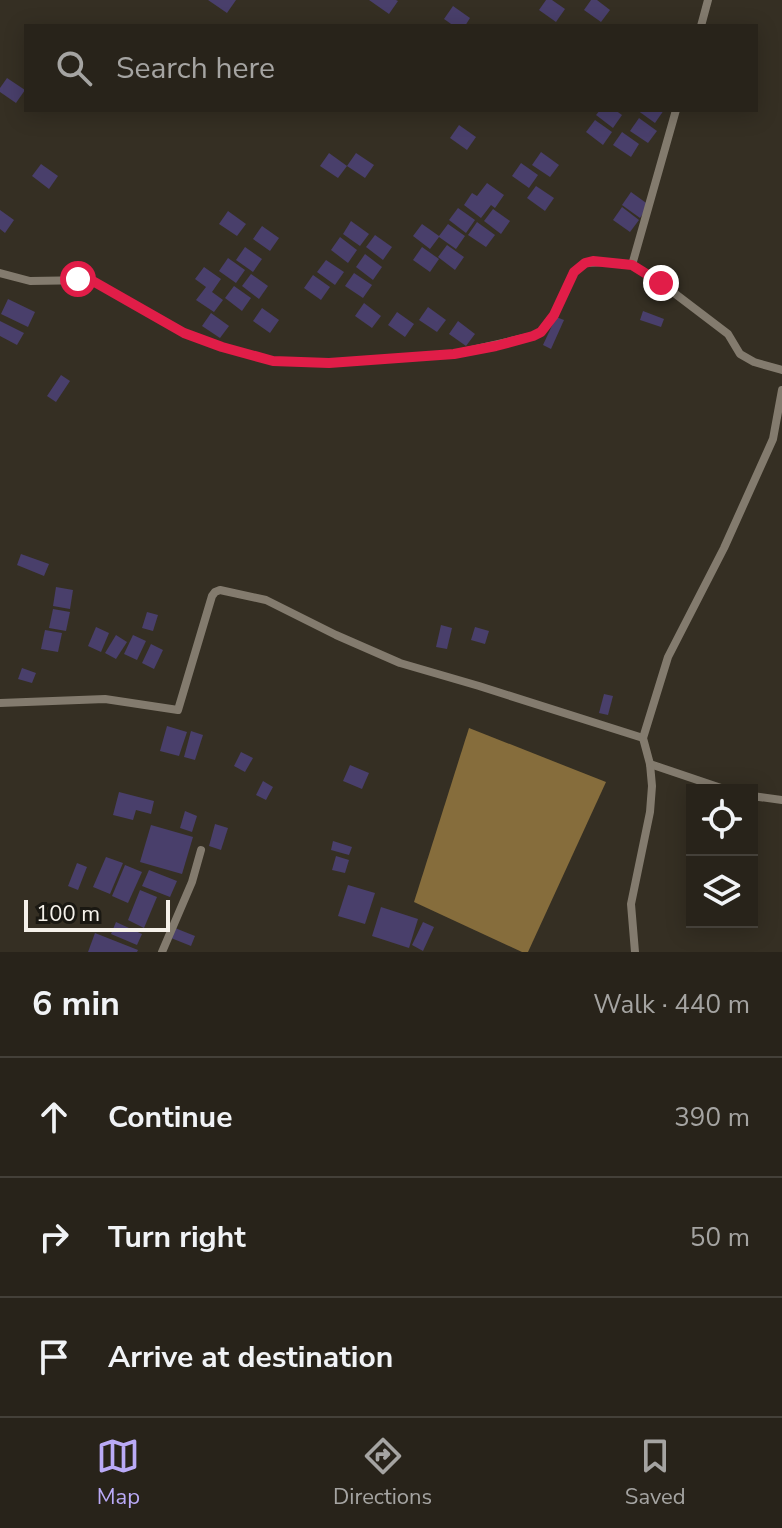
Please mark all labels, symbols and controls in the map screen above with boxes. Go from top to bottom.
search box [24,24,758,112]
icon: search [52,46,96,90]
text: Search here [116,48,275,89]
route start [60,261,96,297]
route end [643,265,679,301]
map controls [686,784,758,928]
button: locate [686,784,758,856]
button: layers [686,856,758,928]
scale bar [24,896,170,932]
text: 100 m [36,899,100,929]
text: 6 min [32,981,120,1027]
text: Walk · 440 m [593,987,750,1022]
icon: ahead [32,1095,76,1139]
text: Continue [108,1097,233,1138]
text: 390 m [674,1100,750,1135]
icon: right [32,1215,76,1259]
text: Turn right [108,1217,246,1258]
text: 50 m [690,1220,750,1255]
icon: arrive [32,1335,76,1379]
text: Arrive at destination [108,1337,393,1378]
tab: Map [96,1434,140,1512]
tab: Directions [333,1434,432,1512]
tab: Saved [625,1434,686,1512]

